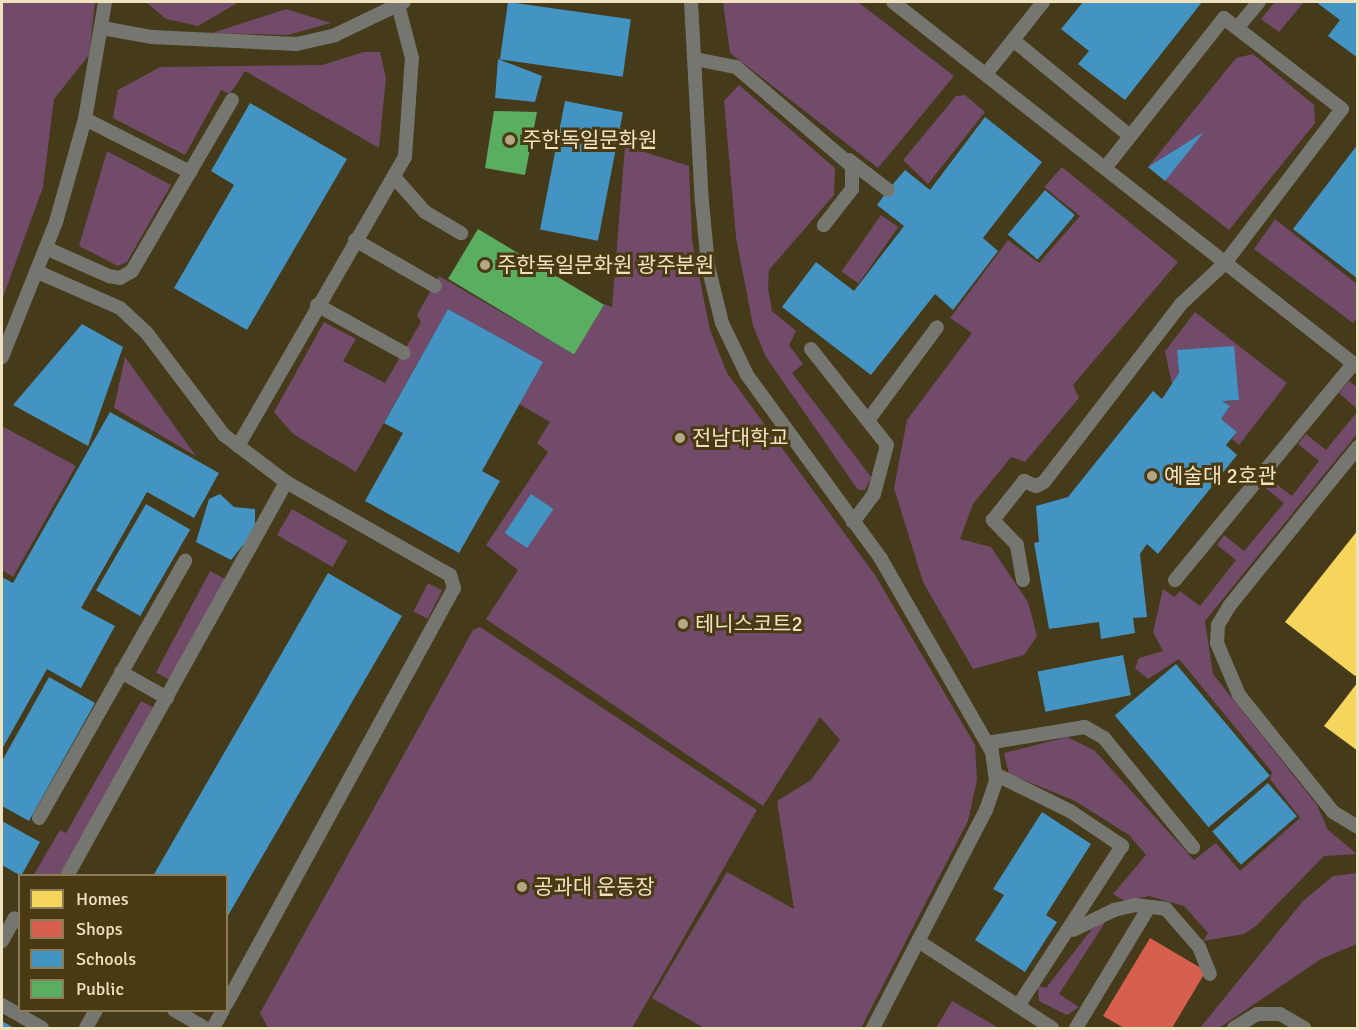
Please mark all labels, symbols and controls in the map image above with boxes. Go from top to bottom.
place label: 주한독일문화원 [522,127,657,153]
marker: 주한독일문화원 [503,133,517,147]
place label: 주한독일문화원 광주분원 [497,252,714,278]
marker: 주한독일문화원 광주분원 [478,258,492,272]
place label: 전남대학교 [692,425,789,451]
marker: 전남대학교 [673,431,687,445]
place label: 예술대 2호관 [1164,463,1277,489]
marker: 예술대 2호관 [1145,469,1159,483]
place label: 테니스코트2 [695,611,803,637]
marker: 테니스코트2 [676,617,690,631]
legend [18,874,228,1012]
place label: 공과대 운동장 [534,874,655,900]
marker: 공과대 운동장 [515,880,529,894]
text: Homes [76,888,129,910]
text: Shops [76,918,123,940]
text: Schools [76,948,136,970]
text: Public [76,978,124,1000]

